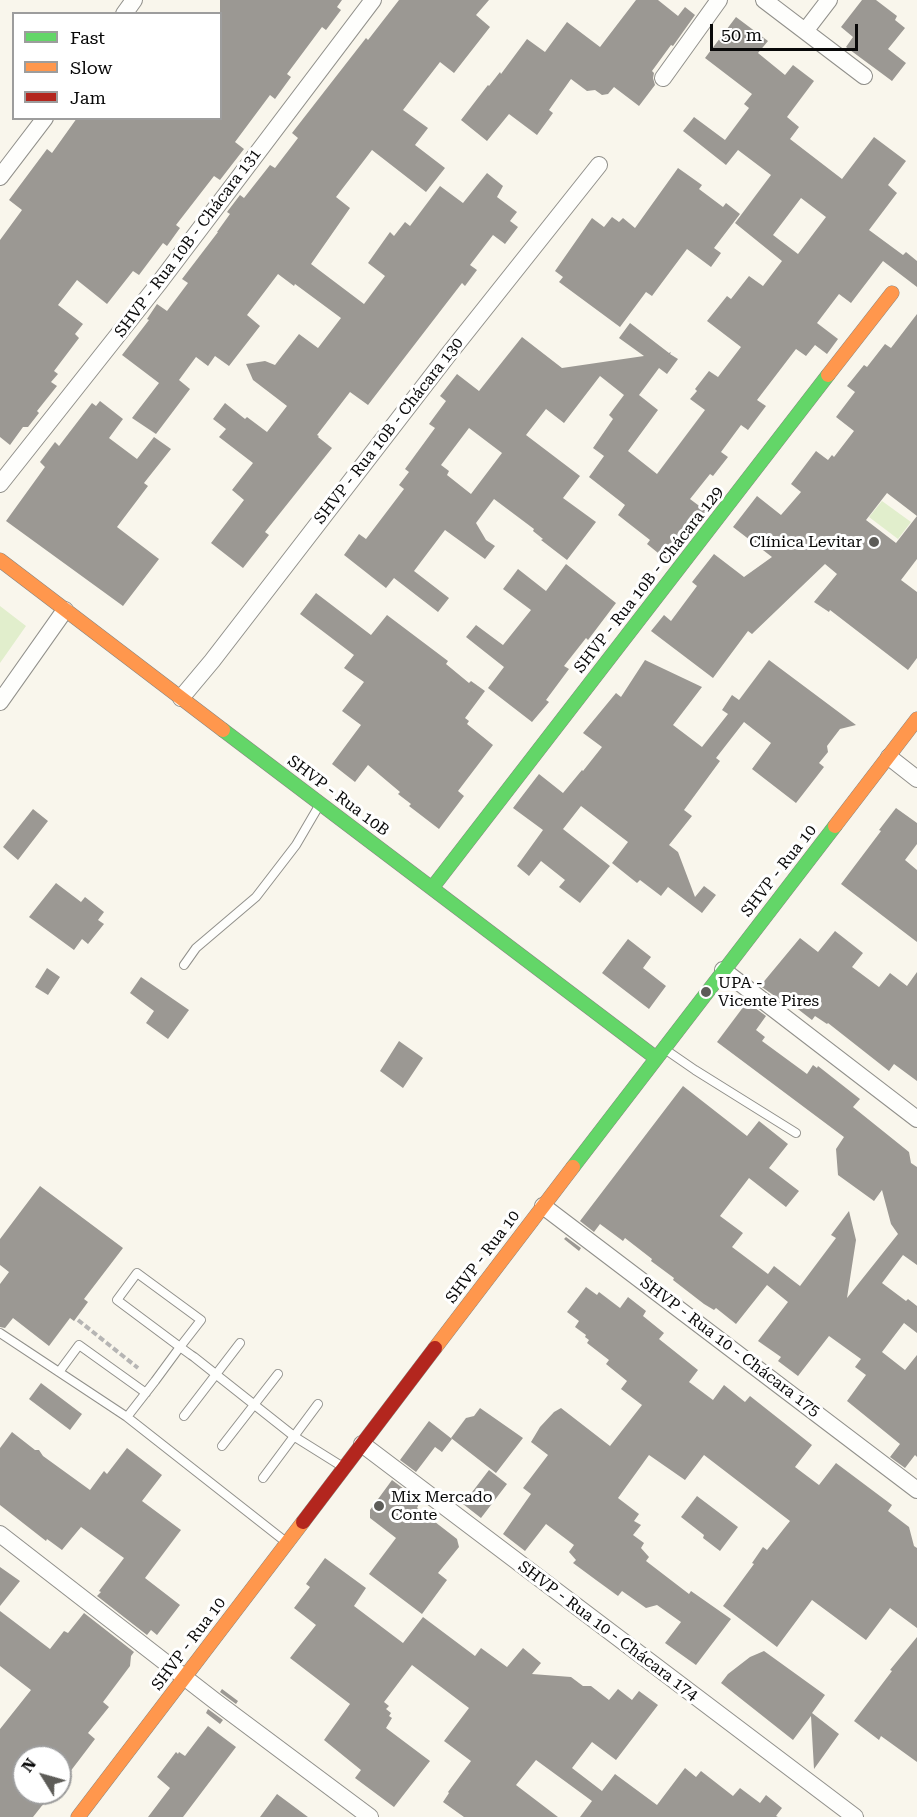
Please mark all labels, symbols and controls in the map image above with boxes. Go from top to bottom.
legend [12,12,222,120]
scale bar [713,12,862,50]
text: 50 m [721,24,762,45]
text: Fast [70,27,105,48]
text: Slow [70,57,112,78]
text: Jam [70,87,106,108]
street label: SHVP - Rua 10B - Chácara 131 [111,145,265,341]
street label: SHVP - Rua 10B - Chácara 130 [310,334,468,528]
street label: SHVP - Rua 10B - Chácara 129 [570,483,728,677]
place label: Clínica Levitar [749,532,862,552]
marker: Clínica Levitar [867,535,881,549]
street label: SHVP - Rua 10B [283,752,393,840]
street label: SHVP - Rua 10 [737,821,821,921]
place label: UPA - Vicente Pires [718,973,819,1011]
marker: UPA - Vicente Pires [699,985,713,999]
street label: SHVP - Rua 10 [442,1207,524,1307]
street label: SHVP - Rua 10 - Chácara 175 [636,1273,824,1421]
place label: Mix Mercado Conte [391,1487,493,1525]
marker: Mix Mercado Conte [372,1499,386,1513]
street label: SHVP - Rua 10 - Chácara 174 [514,1557,702,1705]
street label: SHVP - Rua 10 [148,1594,230,1694]
north arrow [12,1745,72,1805]
text: N [18,1754,40,1776]

